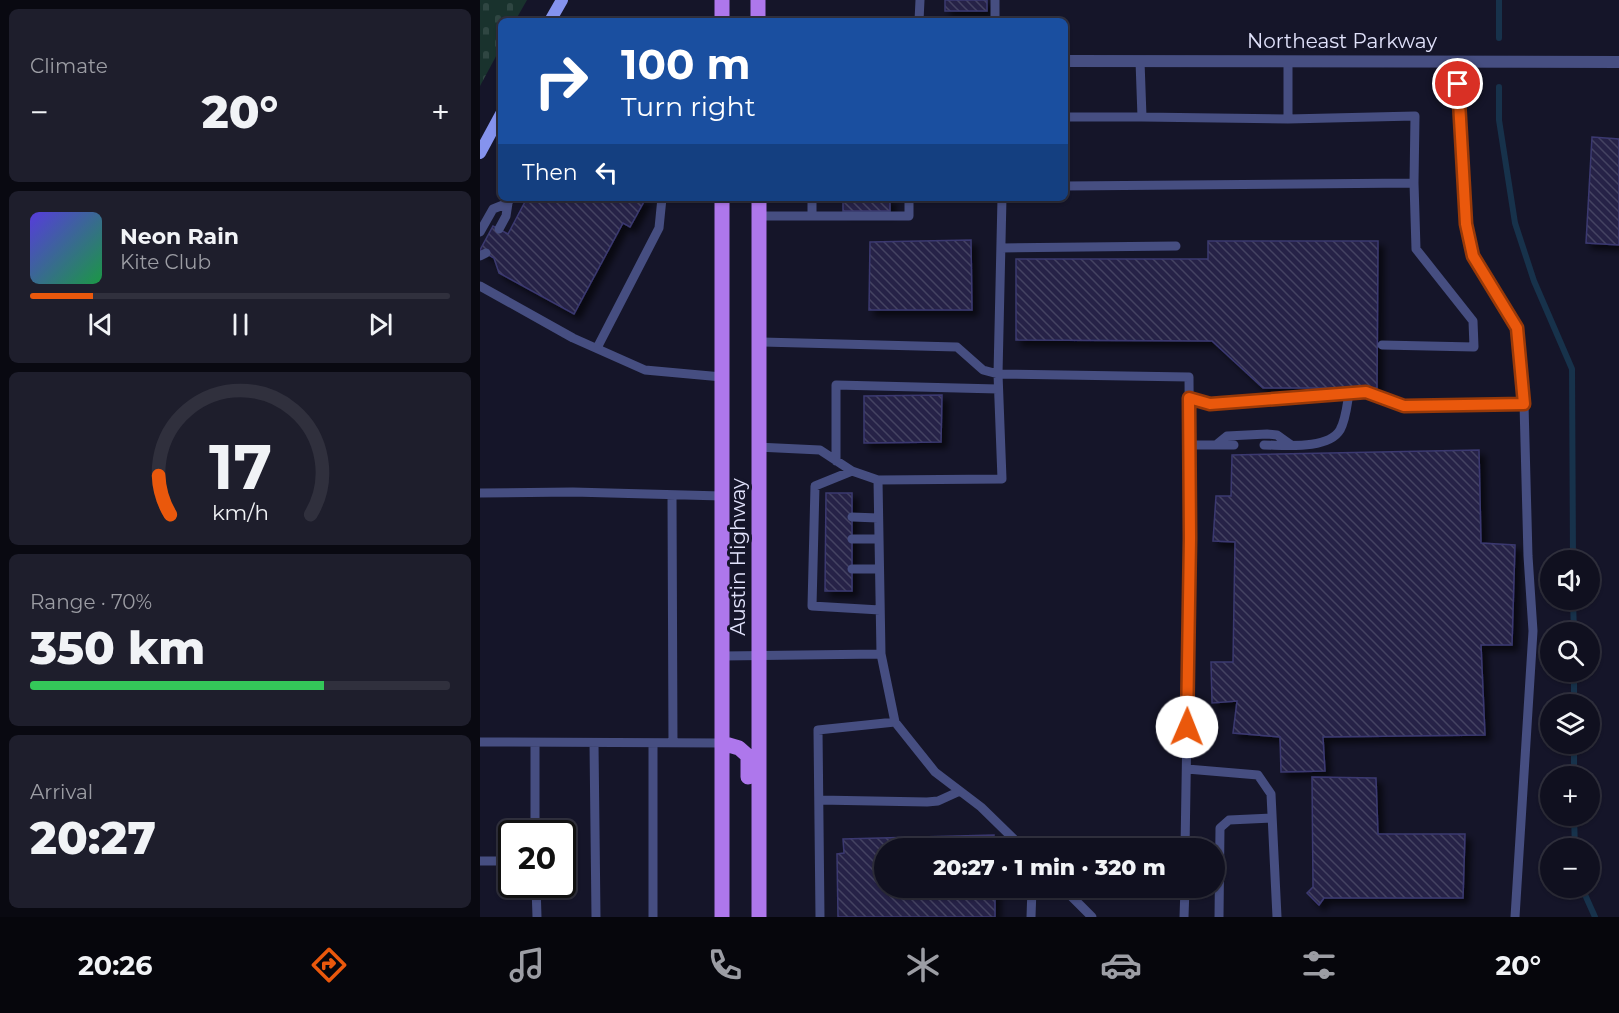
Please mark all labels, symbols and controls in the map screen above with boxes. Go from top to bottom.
street label: Northeast Parkway [1247,29,1437,53]
text: 100 m [621,38,750,90]
icon: right [522,42,600,120]
text: Climate [30,54,108,78]
pin [1432,58,1483,109]
icon: arrive [1441,67,1474,100]
text: 20° [202,84,278,139]
text: Turn right [621,90,756,123]
text: − [30,92,49,132]
text: + [431,92,450,132]
icon: left [590,156,623,189]
text: Then [522,159,578,186]
text: Neon Rain [120,223,239,250]
text: Kite Club [120,250,211,274]
icon: previous [84,308,117,341]
icon: pause [224,308,257,341]
icon: next [364,308,397,341]
text: 17 [208,430,272,506]
street label: Austin Highway [726,478,750,636]
text: km/h [211,500,269,526]
map controls [1540,550,1600,898]
button: sound [1540,550,1600,610]
text: Range · 70% [30,590,152,614]
text: 350 km [30,620,205,675]
button: search [1540,622,1600,682]
button: layers [1540,694,1600,754]
position arrow [1155,695,1219,759]
button: + [1540,766,1600,826]
text: Arrival [30,780,93,804]
text: 20:27 [30,810,156,865]
speed limit sign: 20 [498,820,576,898]
button: − [1540,838,1600,898]
text: 20:27 · 1 min · 320 m [933,854,1166,881]
icon: directions [308,944,350,986]
icon: music [506,944,548,986]
icon: phone [704,944,746,986]
icon: climate [902,944,944,986]
icon: car [1100,944,1142,986]
icon: filters [1298,944,1340,986]
text: 20:26 [78,949,152,982]
text: 20° [1495,949,1541,982]

